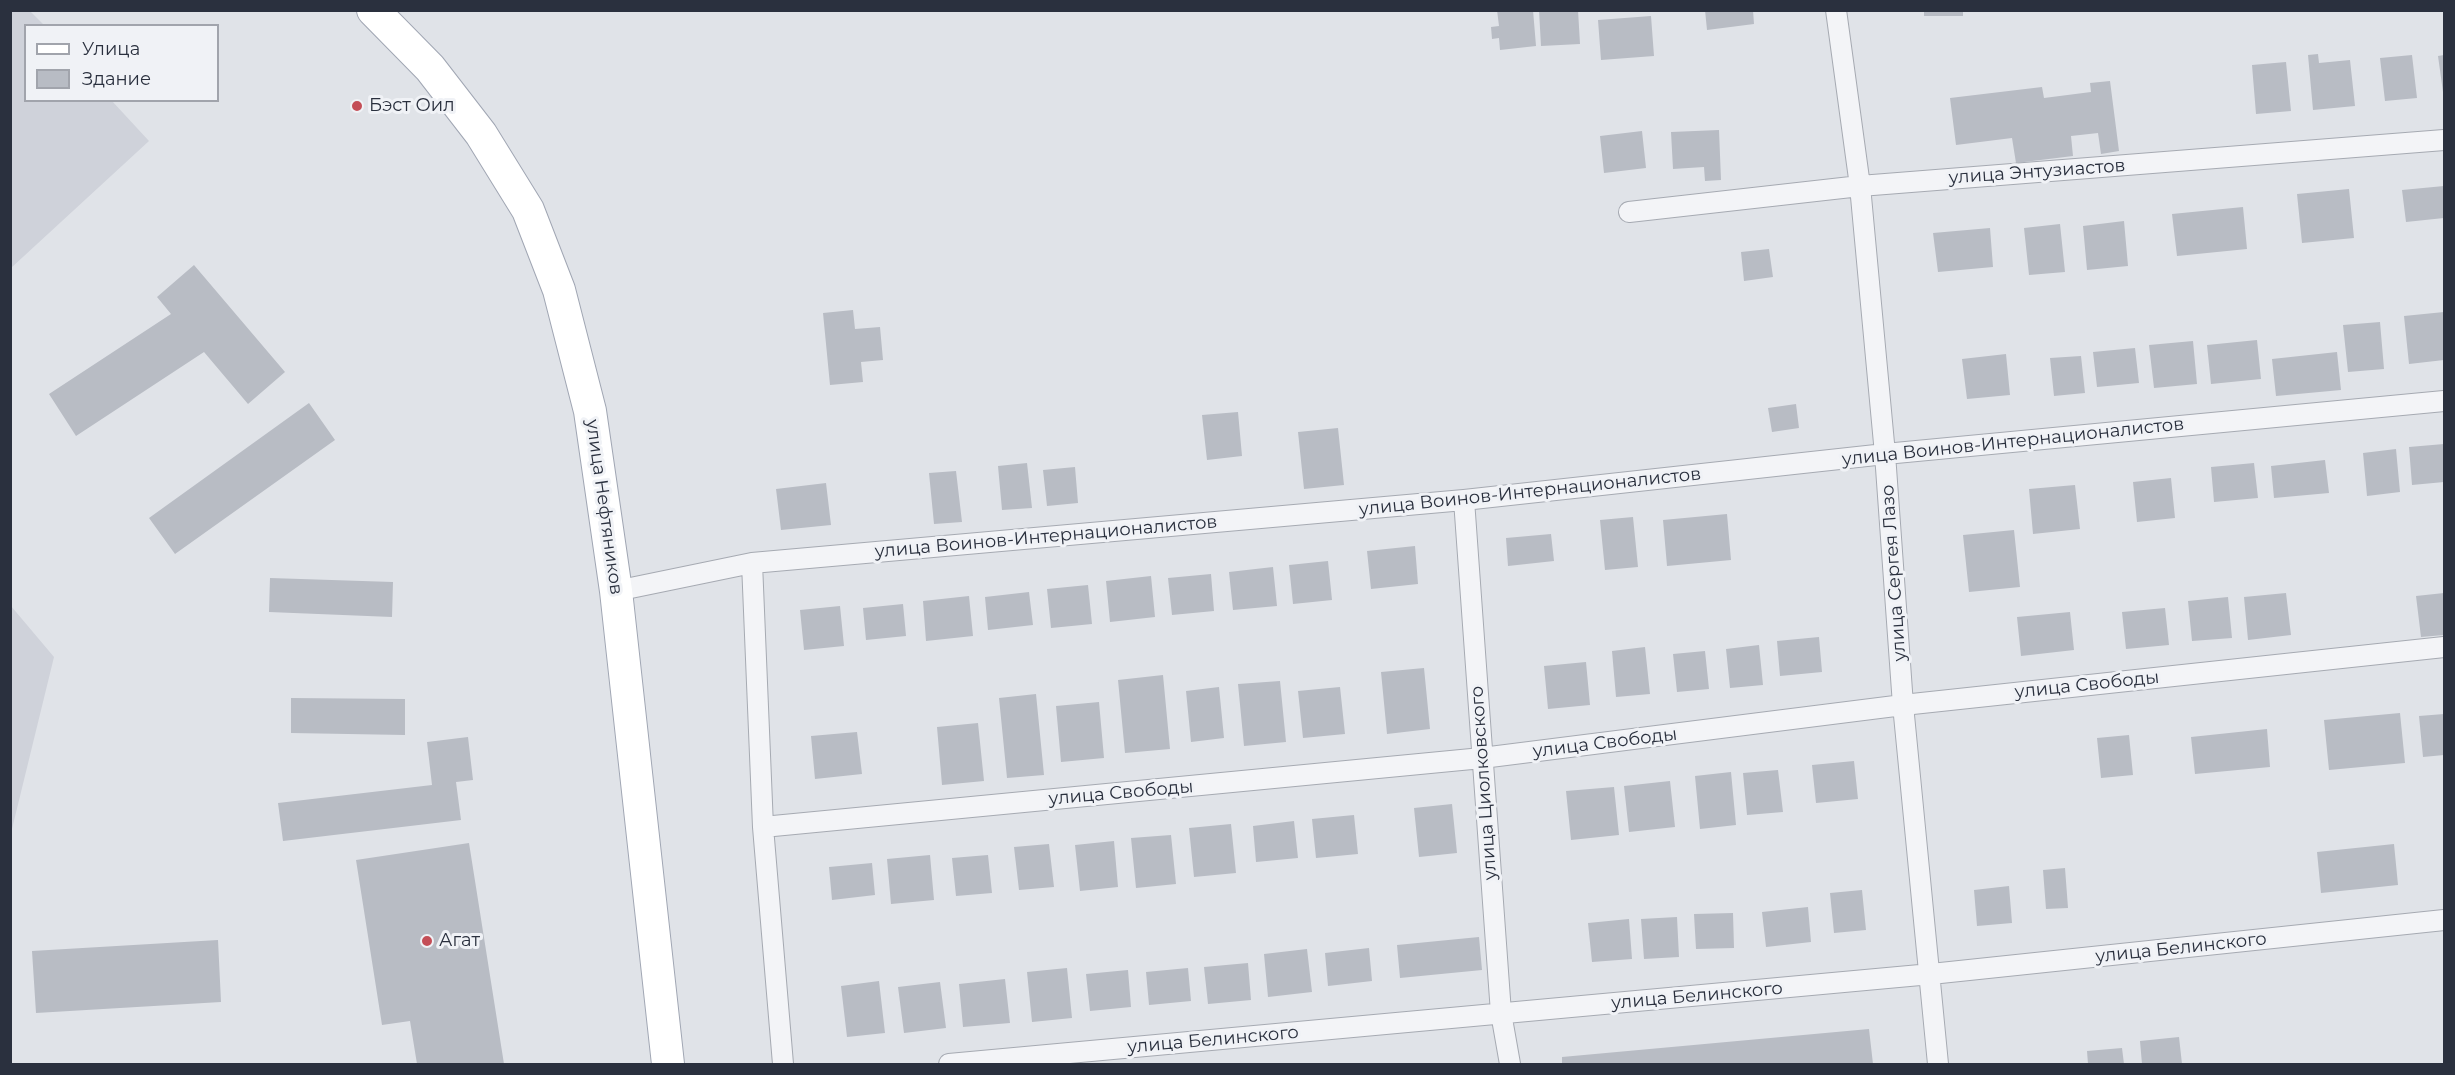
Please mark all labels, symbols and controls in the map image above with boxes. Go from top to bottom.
legend [24,24,219,102]
text: Улица [82,38,140,60]
text: Здание [82,68,151,90]
place label: Бэст Оил [369,95,455,117]
marker: Бэст Оил [350,99,364,113]
street label: улица Энтузиастов [1948,155,2126,189]
street label: улица Воинов-Интернационалистов [1841,413,2185,471]
street label: улица Нефтяников [581,418,627,596]
street label: улица Воинов-Интернационалистов [1358,463,1702,521]
street label: улица Сергея Лазо [1877,484,1911,662]
street label: улица Воинов-Интернационалистов [874,511,1218,563]
street label: улица Свободы [2014,667,2160,703]
street label: улица Циолковского [1466,685,1502,881]
street label: улица Свободы [1532,723,1678,763]
street label: улица Свободы [1048,776,1194,810]
street label: улица Белинского [2094,928,2268,968]
place label: Агат [439,930,480,952]
marker: Агат [420,934,434,948]
street label: улица Белинского [1610,978,1784,1014]
street label: улица Белинского [1126,1022,1300,1058]

